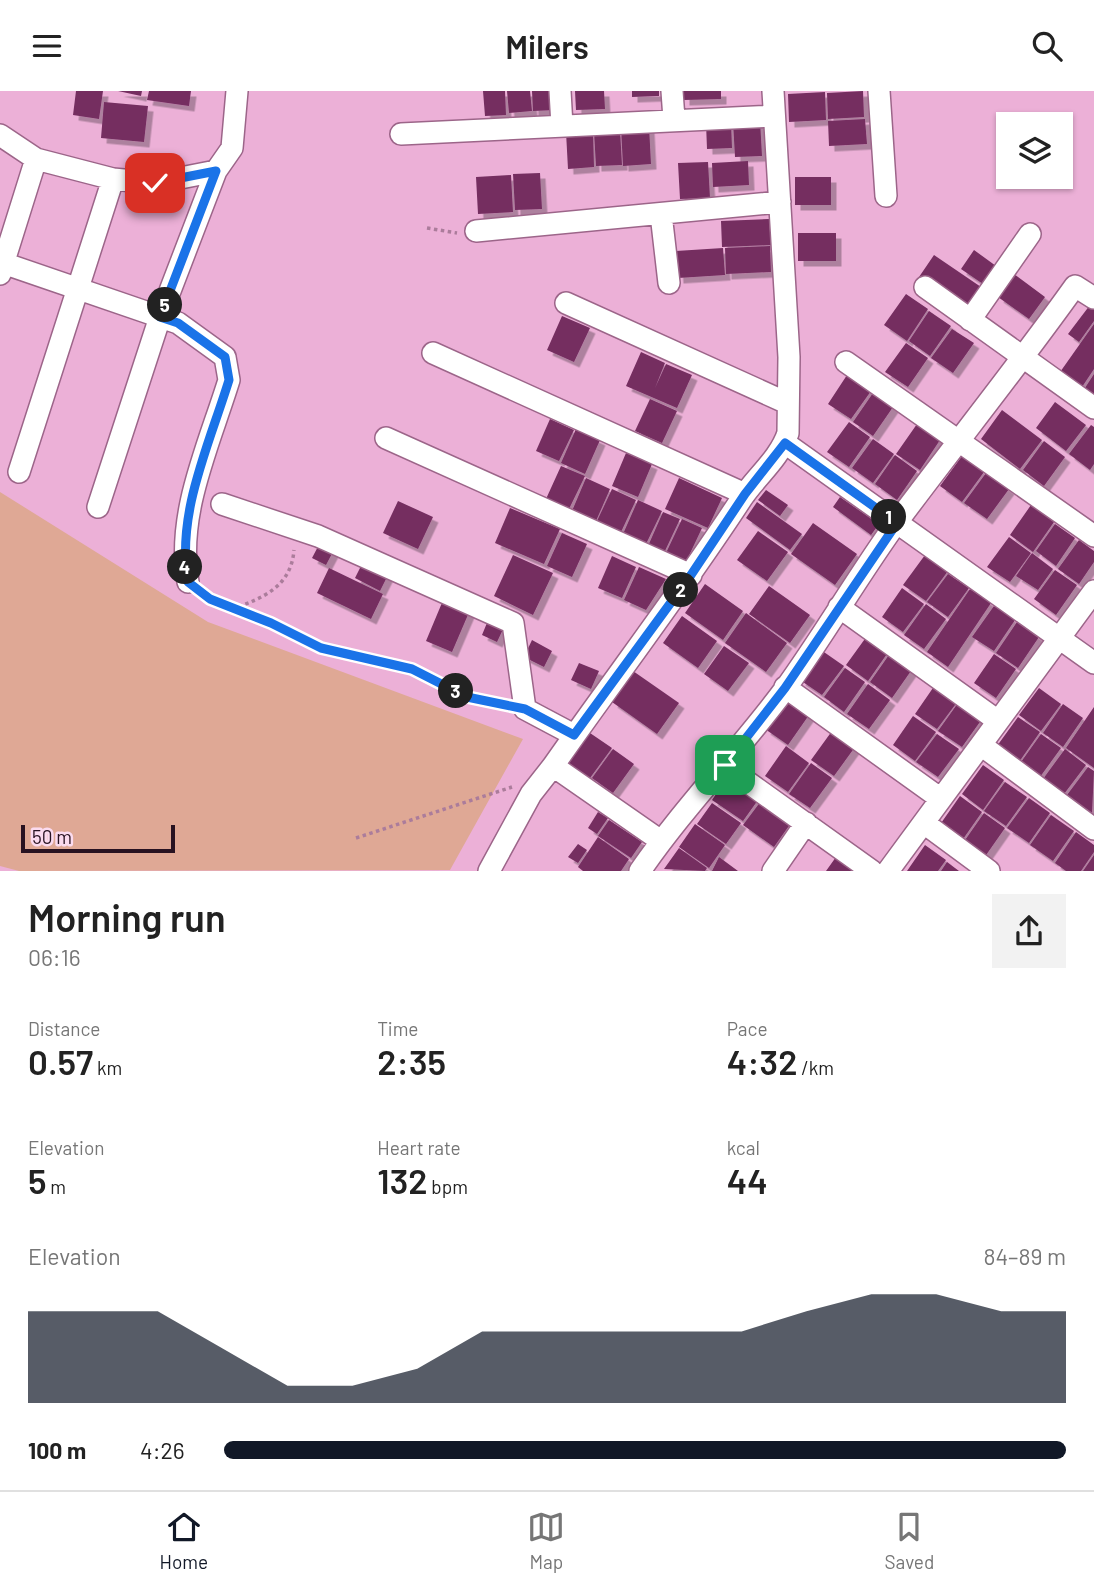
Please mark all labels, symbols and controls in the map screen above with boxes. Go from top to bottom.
icon: menu [28,27,66,65]
text: Milers [505,27,589,65]
icon: search [1028,27,1066,65]
map controls [996,112,1073,189]
button: layers [996,112,1073,189]
pin [125,153,185,213]
icon: check [136,164,174,202]
pin: 5 [148,287,182,323]
text: 5 [159,293,170,316]
pin: 1 [872,499,906,535]
text: 1 [885,505,892,528]
pin: 4 [168,549,202,585]
text: 4 [179,555,190,578]
pin: 2 [664,573,698,607]
text: 2 [675,578,686,601]
pin: 3 [438,673,474,709]
text: 3 [450,679,461,702]
pin [695,735,755,795]
icon: arrive [706,746,744,784]
scale bar [21,821,175,853]
text: 50 m [32,825,72,848]
text: Morning run [28,894,226,940]
button: share [992,894,1066,968]
text: 06:16 [28,943,81,971]
text: Distance [28,1017,100,1040]
text: Time [377,1017,418,1040]
text: Pace [727,1017,768,1040]
text: 0.57 [28,1040,93,1082]
text: 2:35 [377,1040,446,1082]
text: 4:32 [727,1040,797,1082]
text: km [93,1056,122,1079]
text: /km [797,1056,834,1079]
text: Elevation [28,1136,105,1159]
text: Heart rate [377,1136,461,1159]
text: kcal [727,1136,760,1159]
text: 5 [28,1159,47,1201]
text: 132 [377,1159,428,1201]
text: 44 [727,1159,768,1201]
text: m [47,1175,66,1198]
text: bpm [428,1175,468,1198]
text: Elevation [28,1242,121,1270]
text: 84–89 m [983,1242,1066,1270]
text: 100 m [28,1436,86,1464]
text: 4:26 [140,1436,185,1464]
tab: Home [160,1508,208,1573]
tab: Map [527,1508,565,1573]
tab: Saved [885,1508,934,1573]

